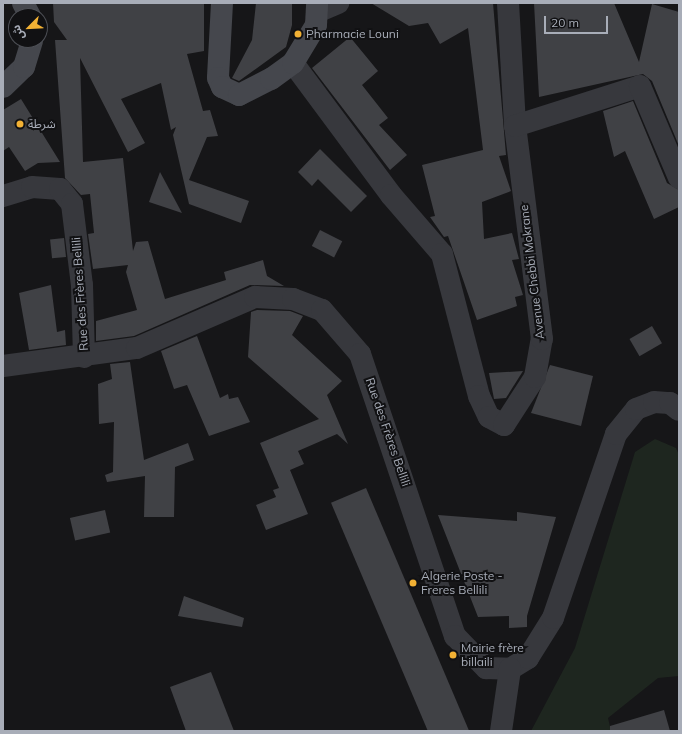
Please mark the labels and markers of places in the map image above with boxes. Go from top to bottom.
place label: Pharmacie Louni [306,27,399,41]
marker: Pharmacie Louni [293,29,303,39]
place label: شرطة [28,117,56,131]
marker: شرطة [15,119,25,129]
place label: Algerie Poste - Freres Bellili [421,569,503,597]
marker: Algerie Poste - Freres Bellili [408,578,418,588]
place label: Mairie frère billaili [461,641,524,669]
marker: Mairie frère billaili [448,650,458,660]

